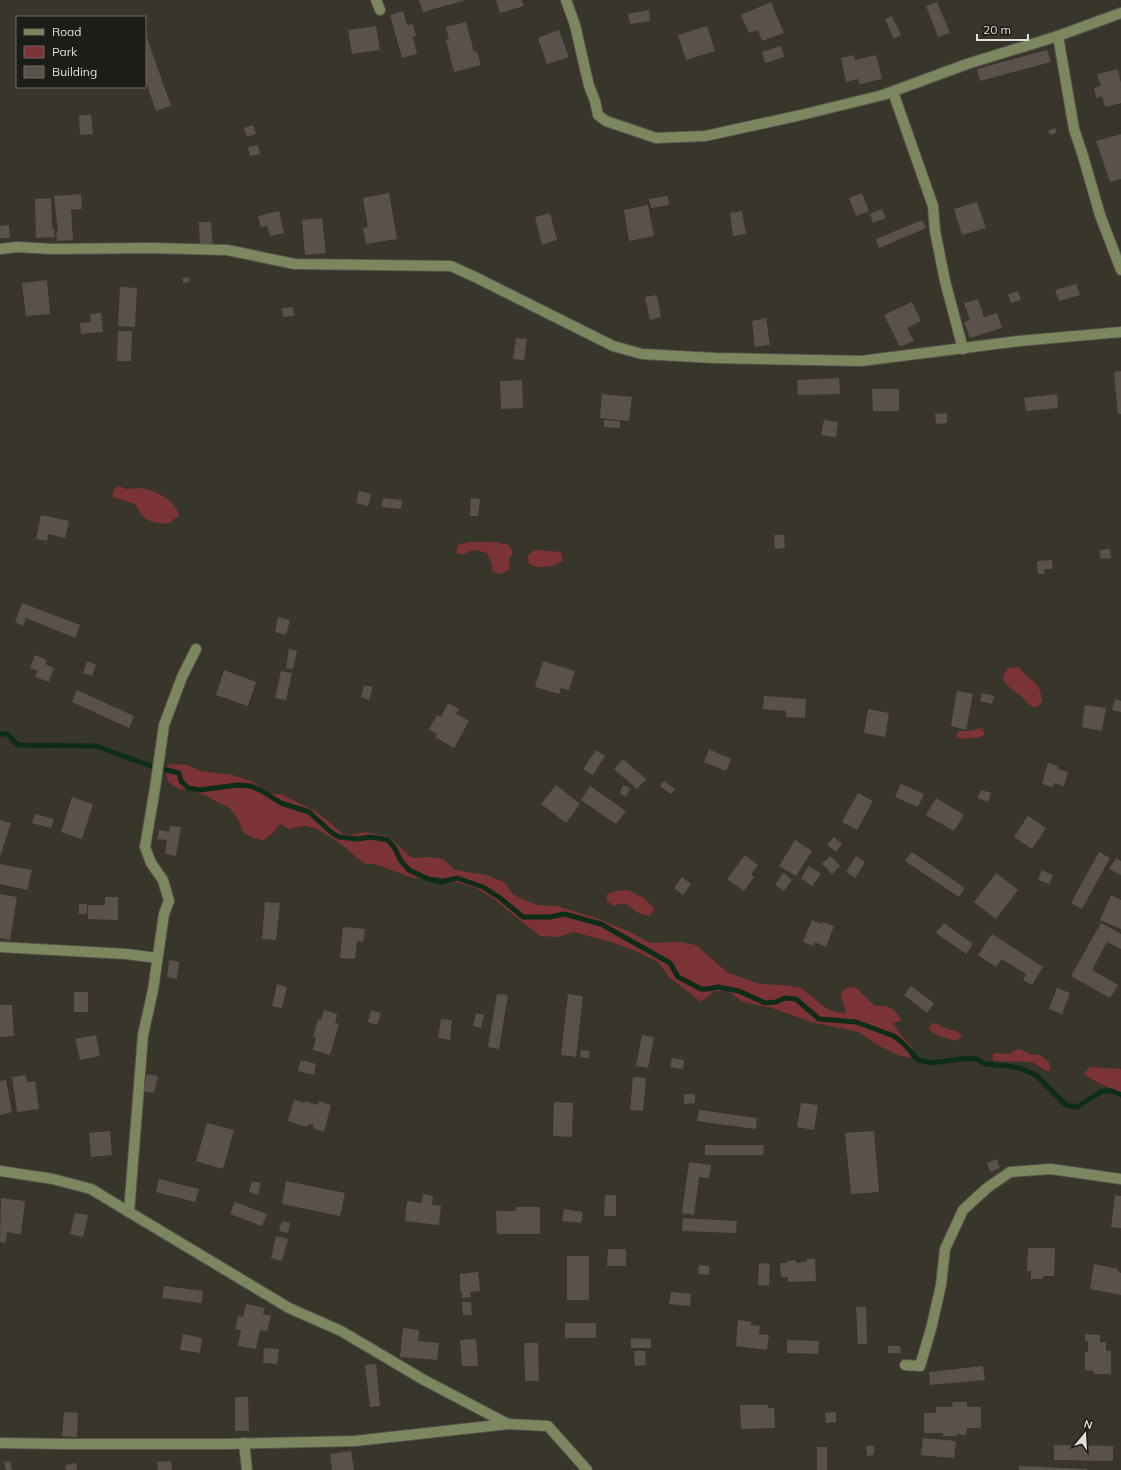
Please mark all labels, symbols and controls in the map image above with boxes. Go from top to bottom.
legend [16,16,146,88]
scale bar [977,16,1028,42]
text: 20 m [983,22,1011,37]
text: Road [52,24,81,39]
text: Park [52,44,78,59]
text: Building [52,64,97,79]
north arrow [1065,1414,1105,1454]
text: N [1082,1417,1094,1432]

